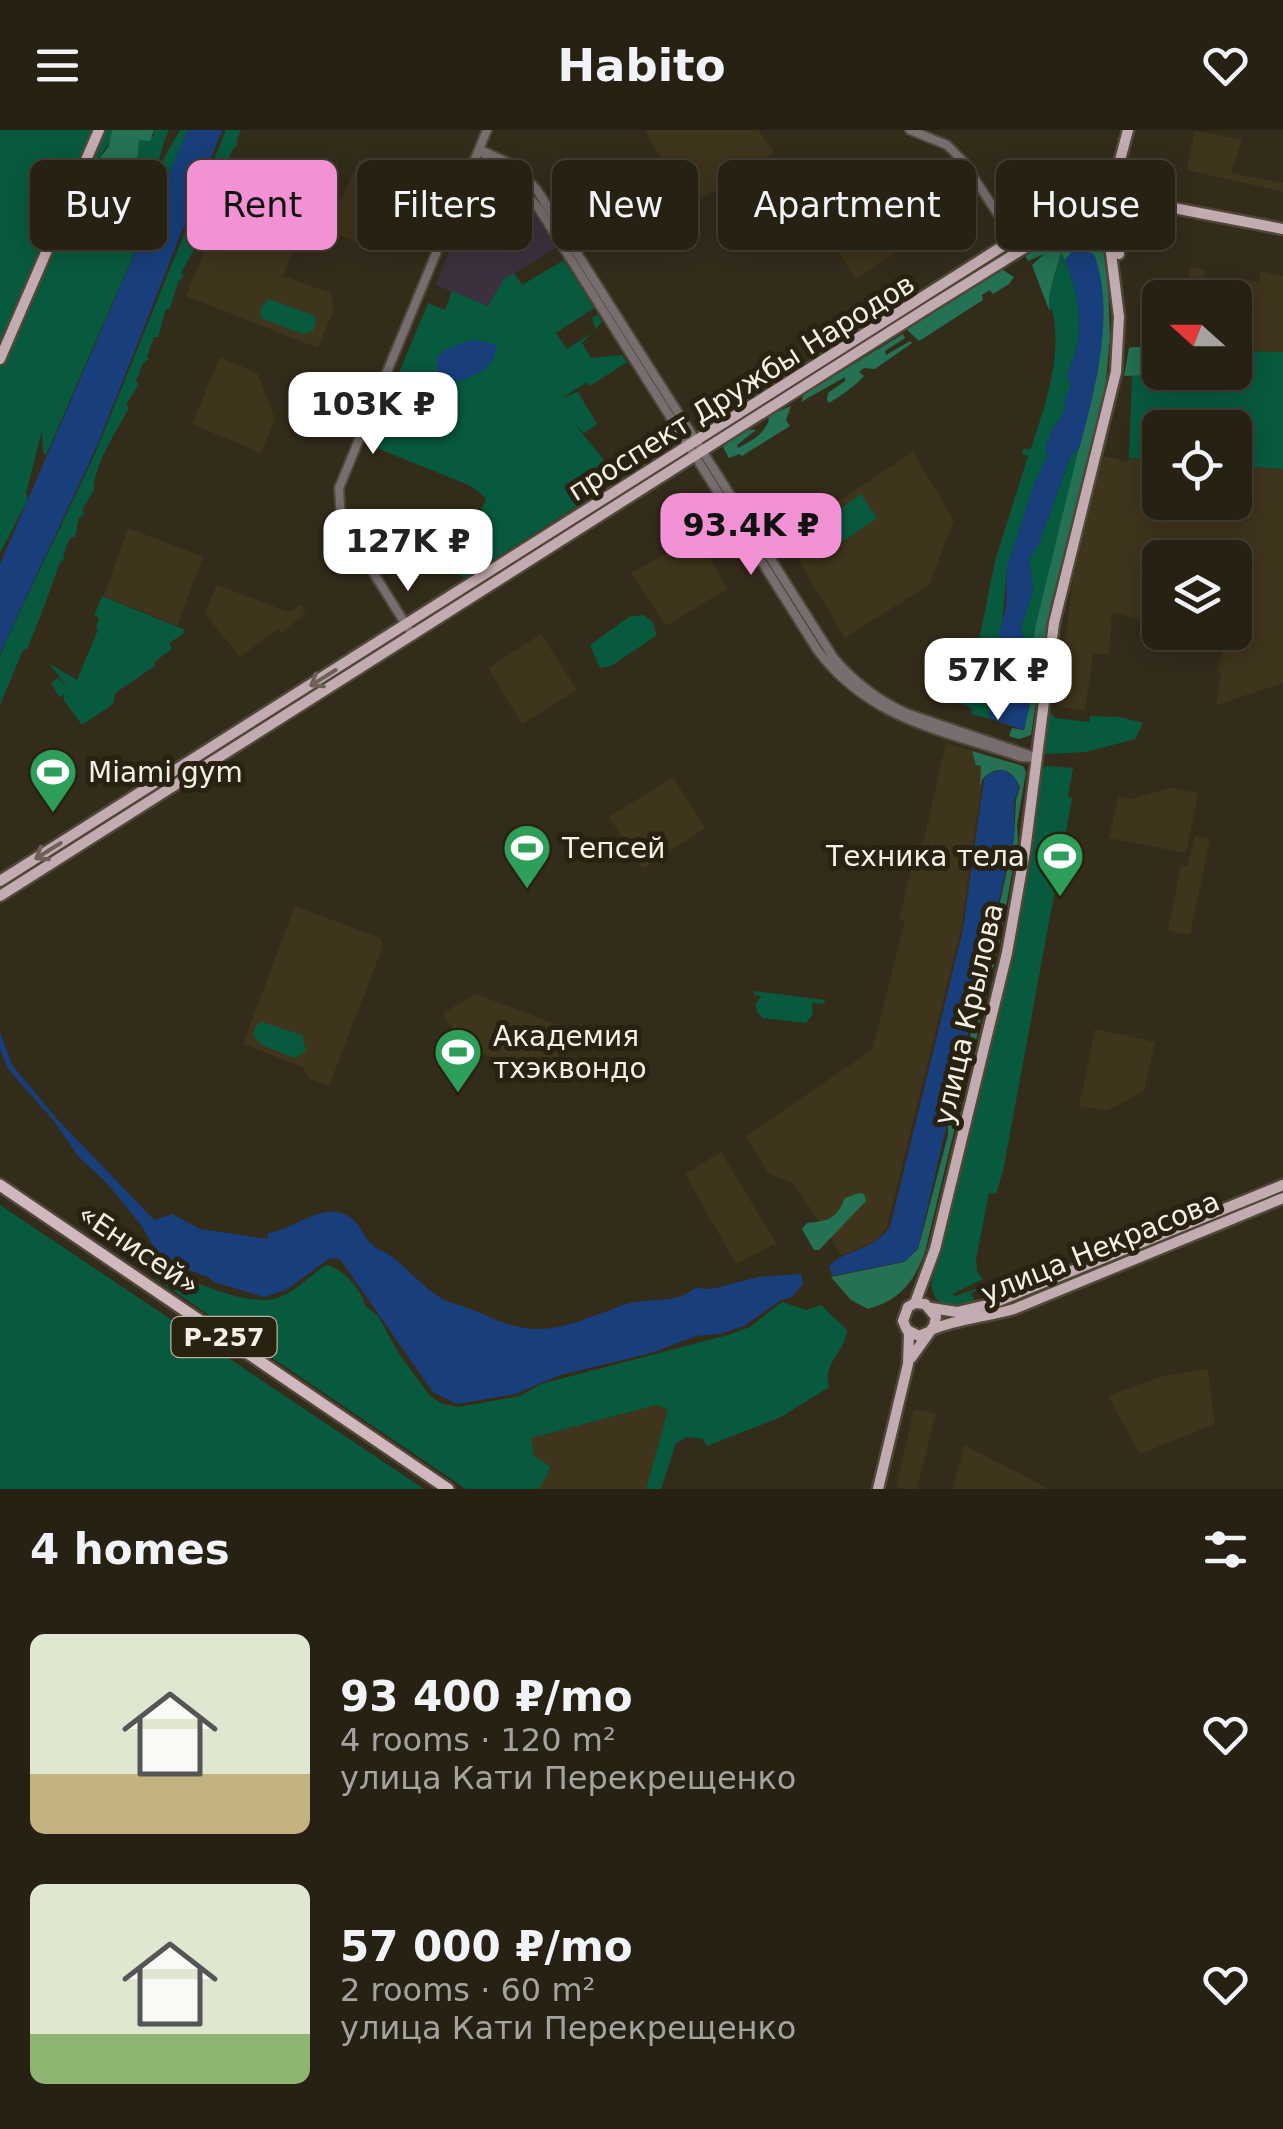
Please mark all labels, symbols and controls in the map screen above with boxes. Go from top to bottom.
icon: menu [30,38,85,93]
icon: heart [1198,38,1253,93]
text: Habito [557,39,726,92]
chip: Buy [30,160,167,250]
chip: Rent [187,160,337,250]
chip: Filters [357,160,532,250]
chip: New [552,160,698,250]
chip: Apartment [718,160,976,250]
chip: House [996,160,1175,250]
street label: проспект Дружбы Народов [562,267,921,508]
north arrow [1142,280,1252,390]
map controls [1142,280,1252,650]
pin: 103K ₽ [292,372,454,457]
text: 103K ₽ [311,385,436,423]
button: locate [1142,410,1252,520]
pin: 93.4K ₽ [659,493,843,578]
text: 93.4K ₽ [682,506,820,544]
pin: 127K ₽ [327,509,489,594]
text: 127K ₽ [346,522,471,560]
button: layers [1142,540,1252,650]
pin: 57K ₽ [928,638,1068,723]
text: 57K ₽ [947,651,1049,689]
one-way arrow [310,668,338,688]
sports icon: Miami gym [27,746,79,814]
place label: Miami gym [88,756,243,789]
sports icon: Тепсей [501,822,553,890]
sports icon: Техника тела [1034,830,1086,898]
place label: Тепсей [561,832,665,865]
place label: Техника тела [825,840,1025,873]
one-way arrow [34,841,63,861]
street label: улица Крылова [927,900,1010,1128]
place label: Академия тхэквондо [493,1020,647,1085]
sports icon: Академия тхэквондо [432,1026,484,1094]
street label: улица Некрасова [976,1185,1224,1310]
street label: «Енисей» [72,1197,206,1302]
road number: Р-257 [172,1317,276,1357]
icon: filters [1198,1522,1253,1577]
text: 4 homes [30,1525,230,1574]
text: 93 400 ₽/mo [340,1672,633,1721]
icon: home [110,1674,230,1794]
icon: heart [1198,1707,1253,1762]
text: 4 rooms · 120 m² [340,1721,616,1759]
text: улица Кати Перекрещенко [340,1759,796,1797]
text: 57 000 ₽/mo [340,1922,633,1971]
icon: home [110,1924,230,2044]
icon: heart [1198,1957,1253,2012]
text: 2 rooms · 60 m² [340,1971,595,2009]
text: улица Кати Перекрещенко [340,2009,796,2047]

